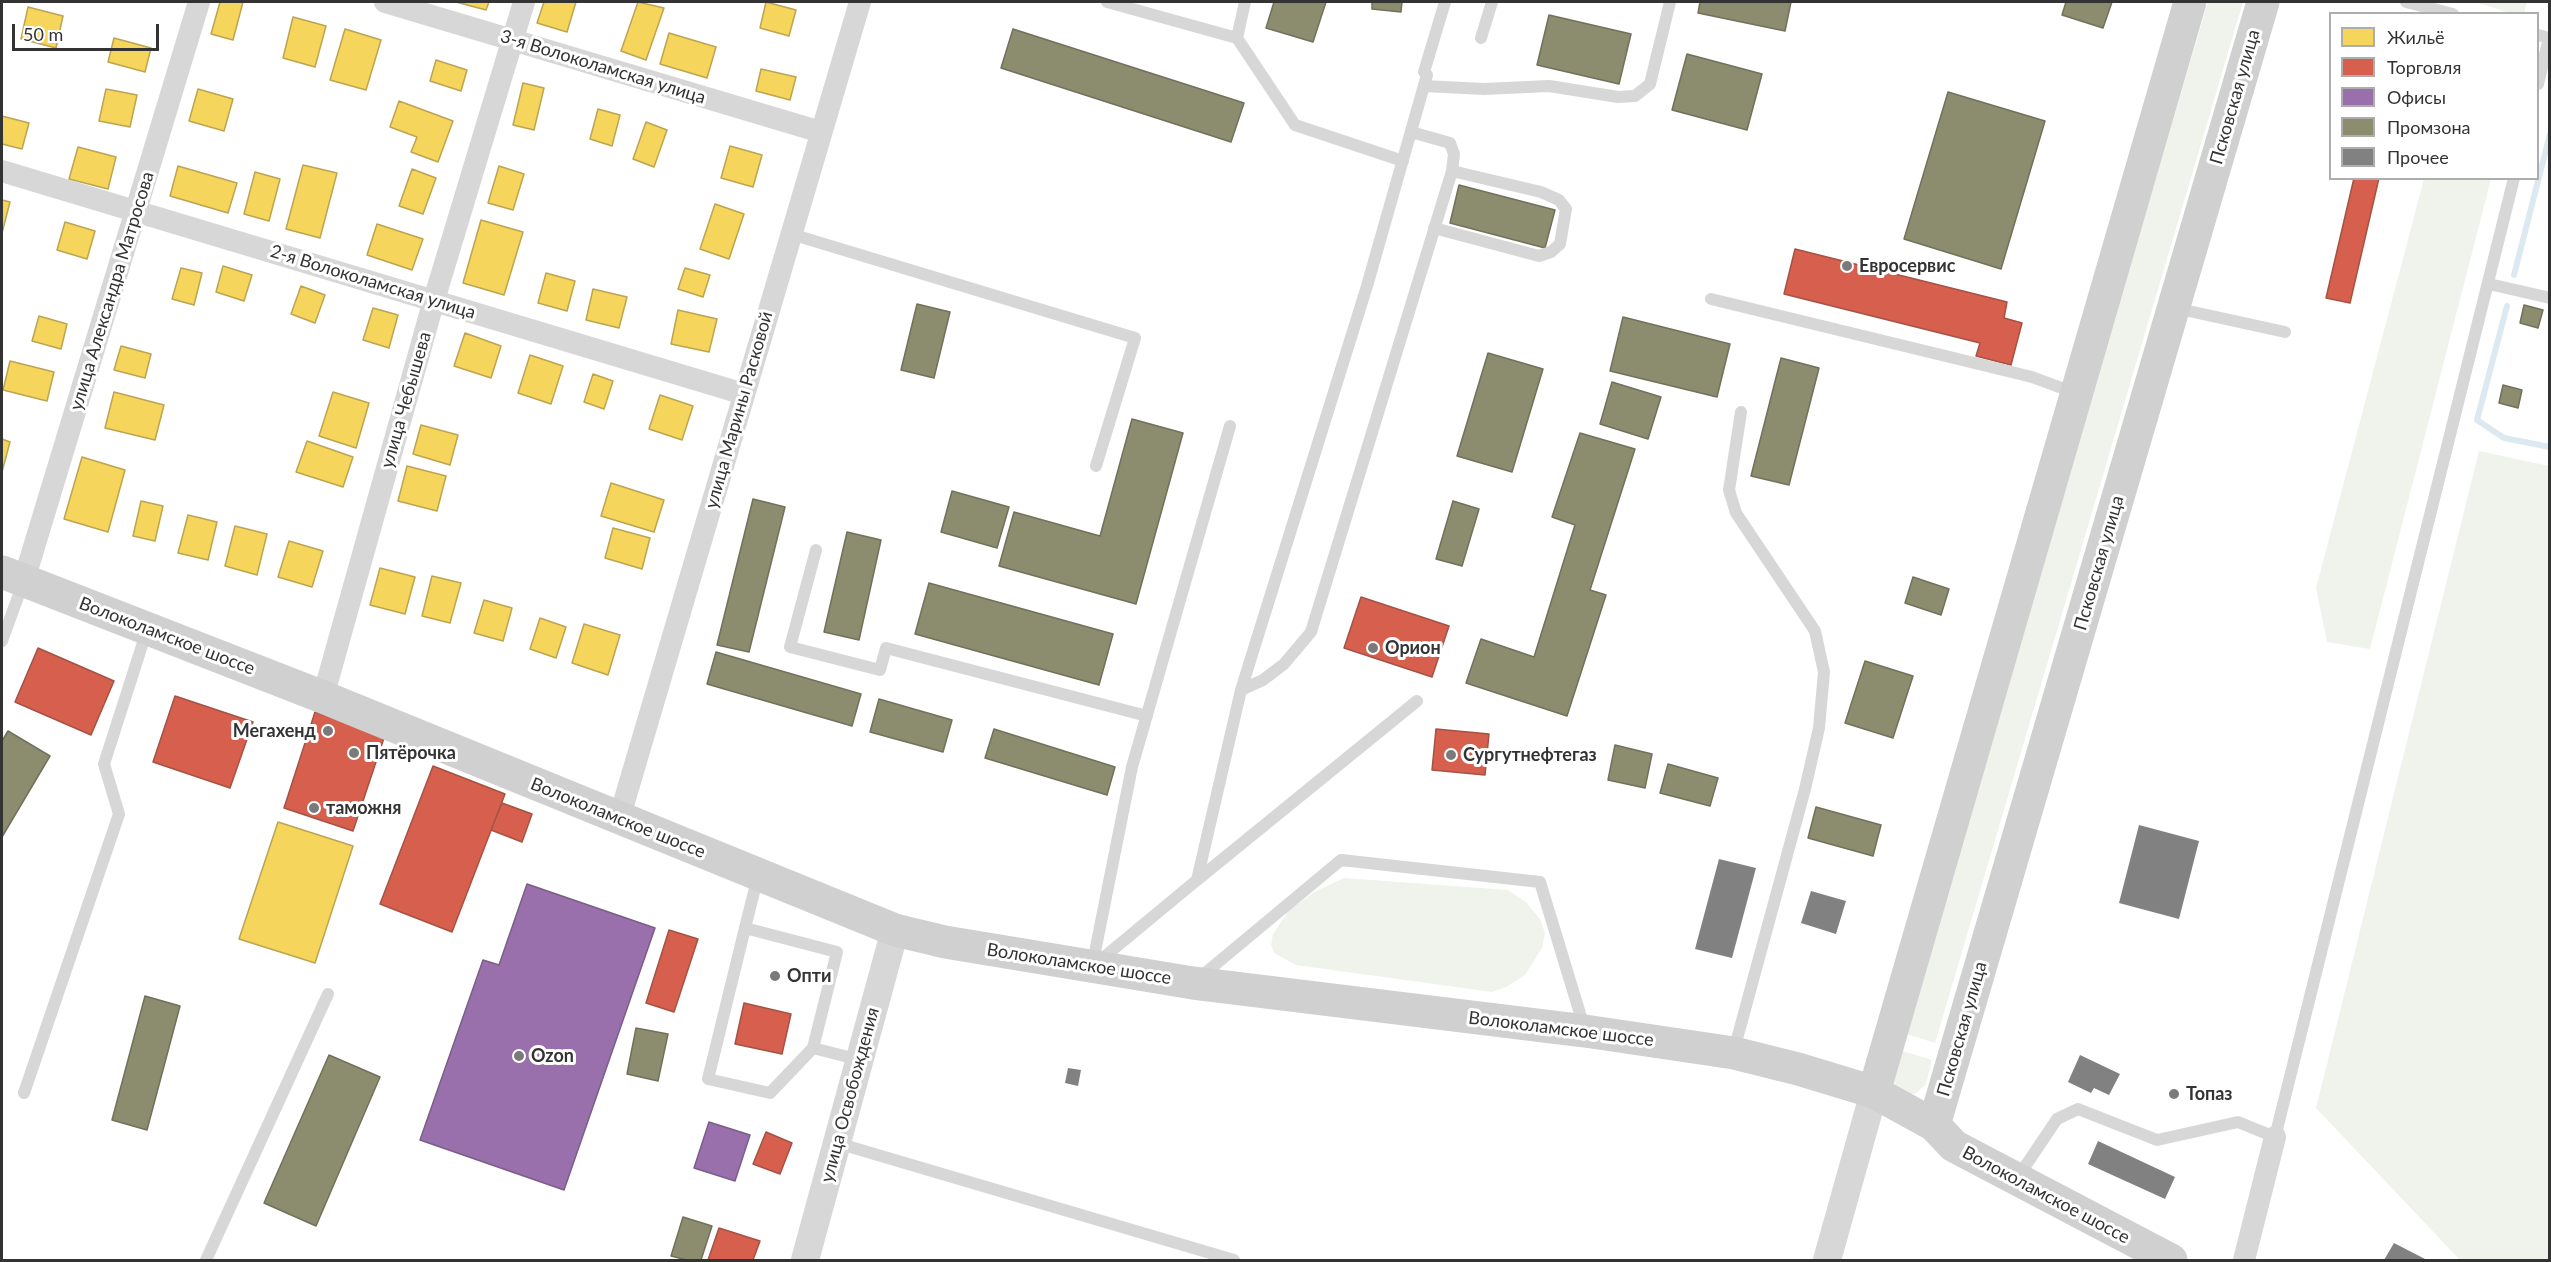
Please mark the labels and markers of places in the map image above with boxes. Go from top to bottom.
place label: Евросервис [1859,255,1955,277]
marker: Евросервис [1840,259,1854,273]
place label: Орион [1385,637,1441,659]
marker: Орион [1366,641,1380,655]
place label: Мегахенд [233,720,316,742]
marker: Мегахенд [321,724,335,738]
place label: Пятёрочка [366,742,456,764]
place label: Сургутнефтегаз [1463,744,1597,766]
marker: Пятёрочка [347,746,361,760]
marker: Сургутнефтегаз [1444,748,1458,762]
place label: таможня [326,797,401,819]
marker: таможня [307,801,321,815]
place label: Опти [787,965,831,987]
marker: Опти [768,969,782,983]
place label: Ozon [531,1045,574,1067]
marker: Ozon [512,1049,526,1063]
place label: Топаз [2186,1083,2232,1105]
marker: Топаз [2167,1087,2181,1101]

